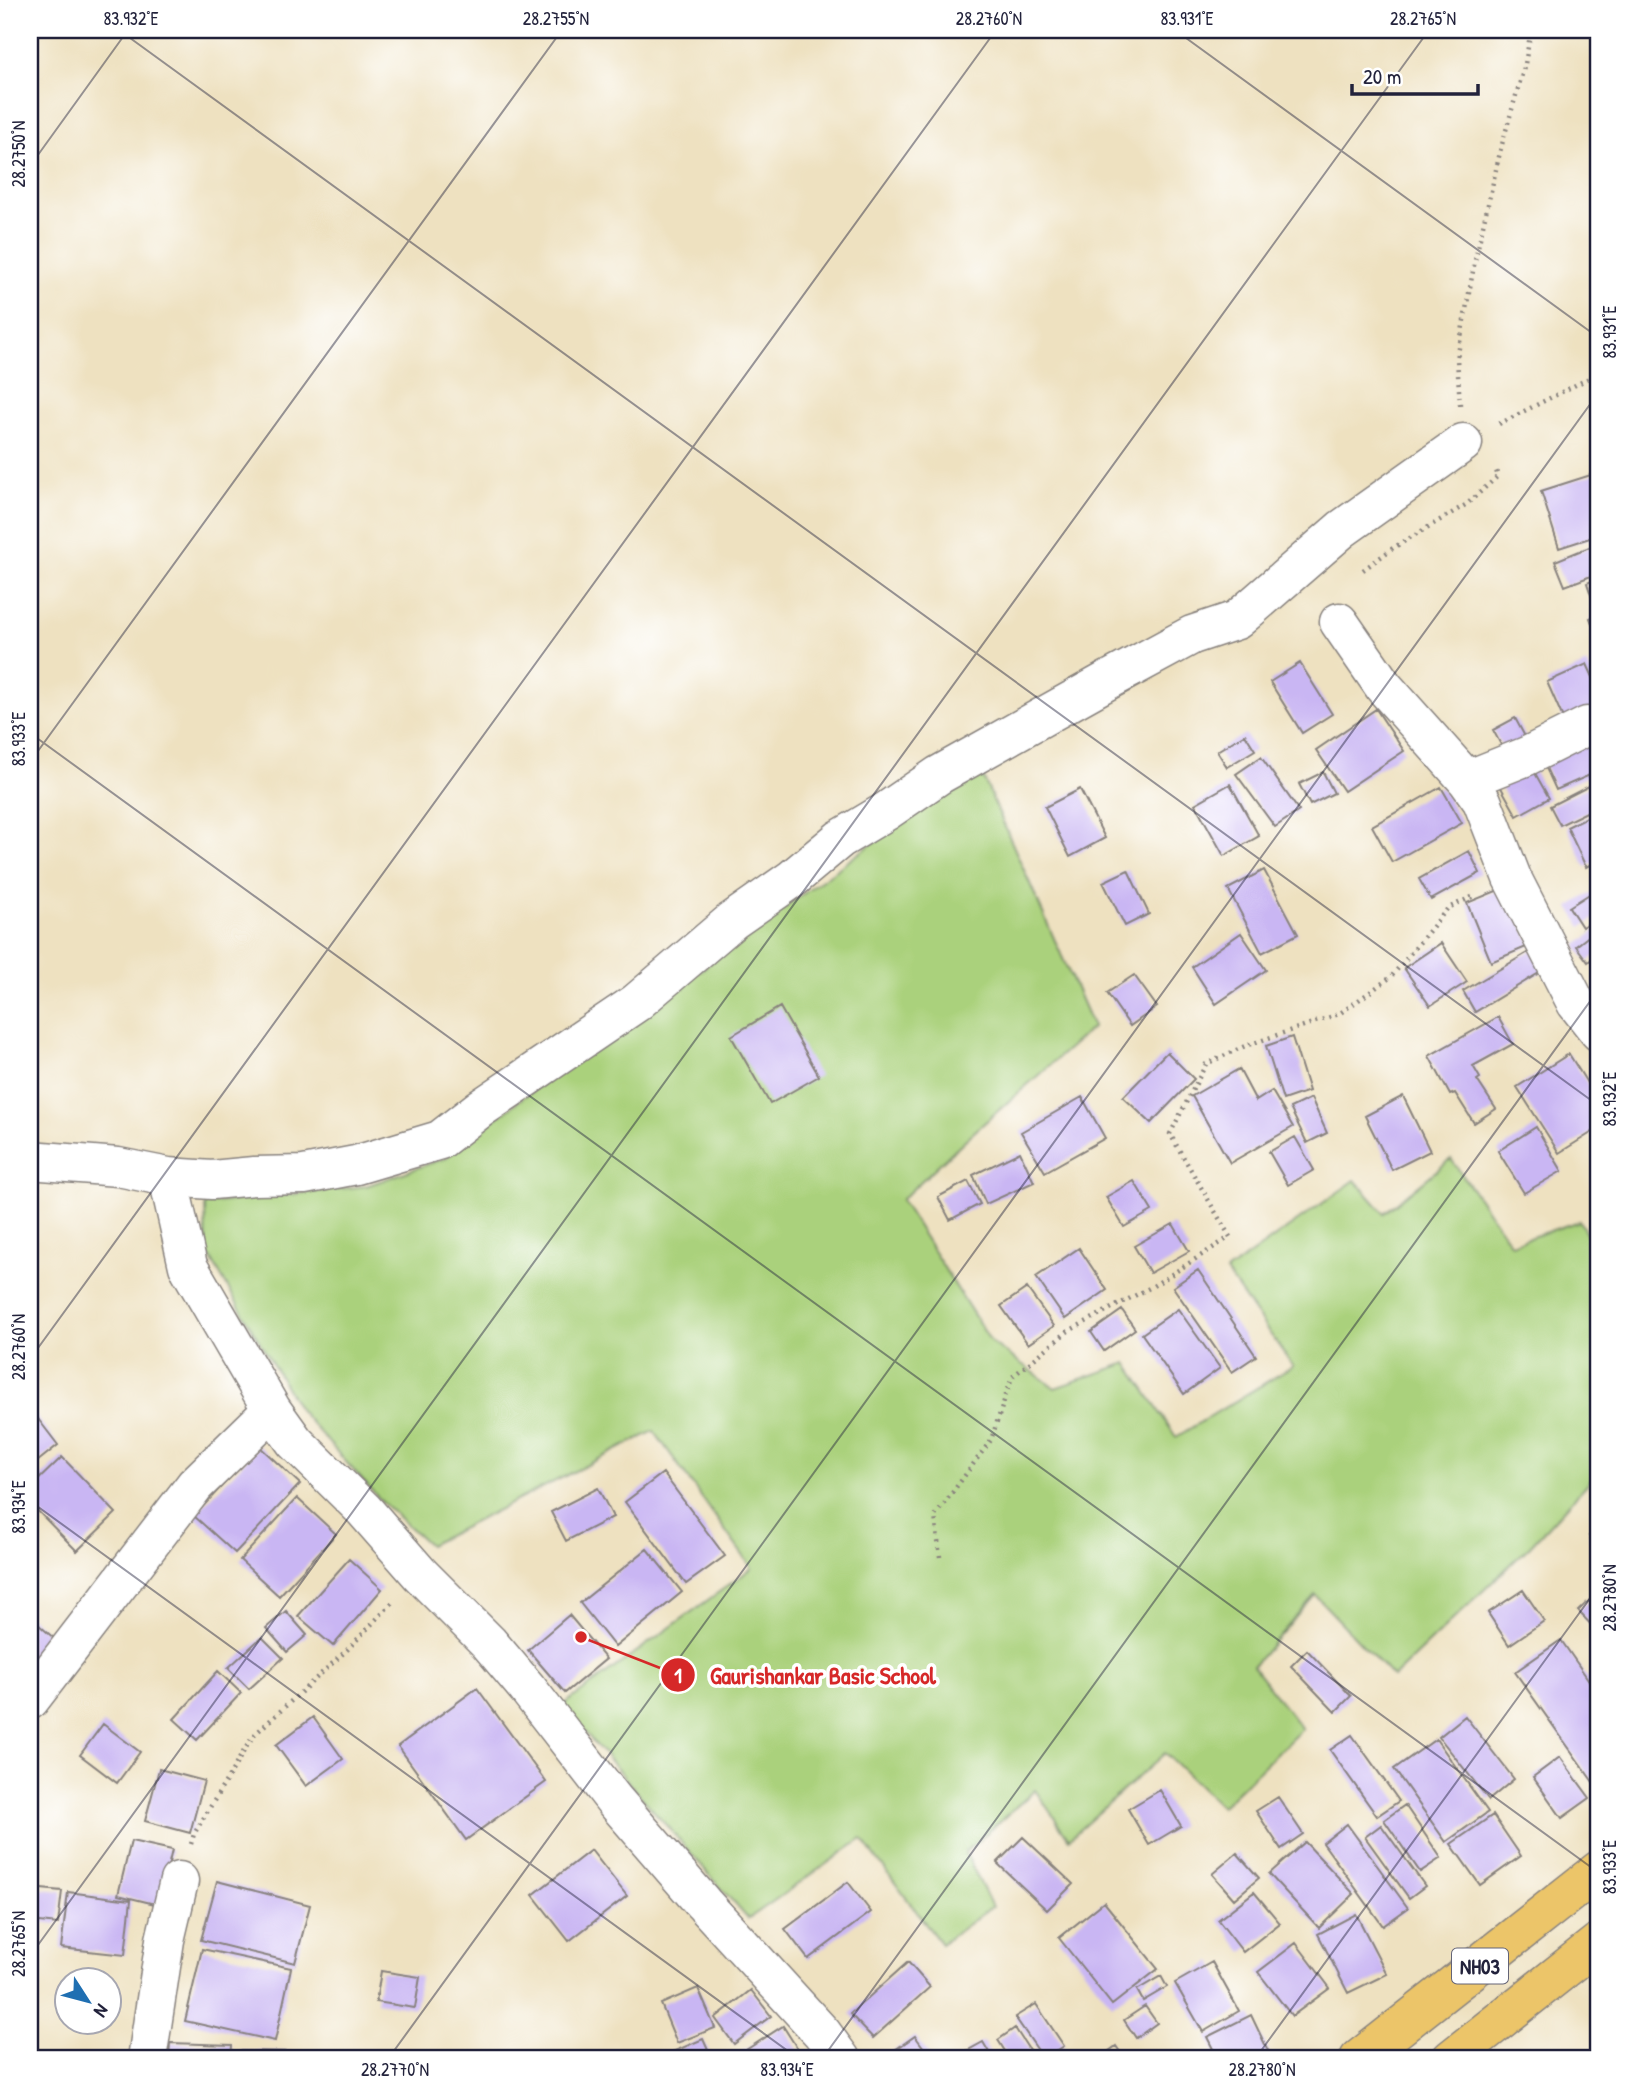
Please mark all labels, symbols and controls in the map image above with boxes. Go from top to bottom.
text: 83.932°E [104,6,159,31]
text: 28.2755°N [523,6,589,31]
text: 28.2760°N [956,6,1022,31]
text: 83.931°E [1160,6,1214,31]
text: 28.2765°N [1390,6,1456,31]
scale bar [1352,52,1478,96]
text: 20 m [1363,62,1401,91]
text: 28.2750°N [6,121,31,187]
text: 83.931°E [1597,305,1622,359]
text: 83.933°E [6,712,31,766]
text: 83.932°E [1597,1071,1622,1126]
text: 28.2760°N [6,1314,31,1380]
text: 83.934°E [6,1480,31,1534]
text: 28.2780°N [1597,1564,1622,1632]
callout: Gaurishankar Basic School [661,1653,950,1698]
text: Gaurishankar Basic School [710,1659,937,1691]
text: 1 [674,1661,682,1690]
text: 83.933°E [1597,1840,1622,1894]
text: 28.2765°N [6,1911,31,1977]
road number: NH03 [1452,1948,1508,1983]
north arrow [52,1966,122,2036]
text: N [88,1999,115,2023]
text: 28.2770°N [361,2057,429,2082]
text: 83.934°E [760,2057,814,2082]
text: 28.2780°N [1228,2057,1296,2082]

